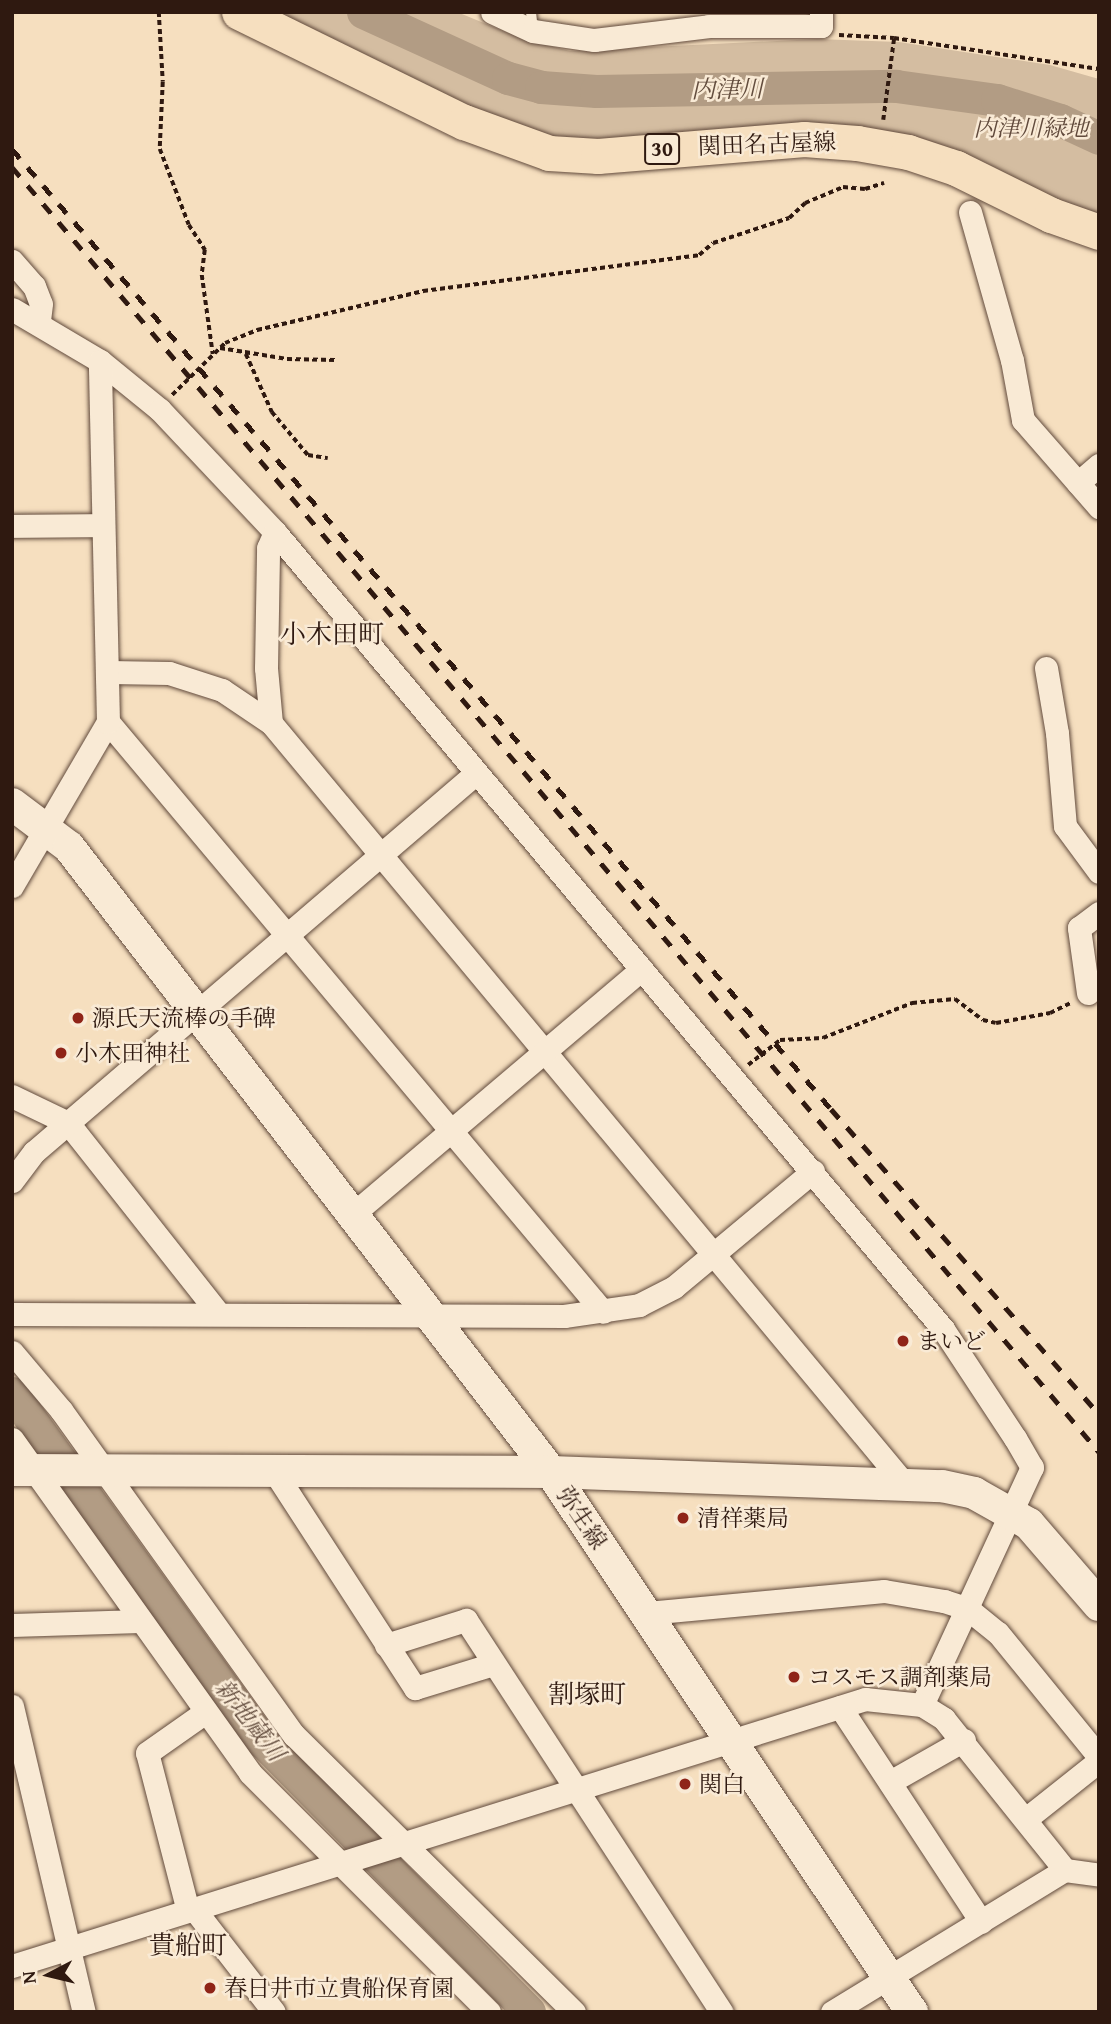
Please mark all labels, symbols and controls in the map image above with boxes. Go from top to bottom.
water label: 内津川 [691,74,763,104]
park label: 内津川緑地 [974,114,1088,142]
street label: 関田名古屋線 [698,128,836,160]
road number: 30 [643,132,681,166]
district label: 小木田町 [280,618,384,650]
place label: 源氏天流棒の手碑 [92,1004,276,1032]
marker: 源氏天流棒の手碑 [70,1010,86,1026]
place label: 小木田神社 [75,1039,190,1067]
marker: 小木田神社 [53,1045,69,1061]
place label: まいど [917,1327,986,1355]
marker: まいど [895,1333,911,1349]
street label: 弥生線 [551,1482,613,1554]
place label: 清祥薬局 [697,1504,789,1532]
marker: 清祥薬局 [675,1510,691,1526]
place label: コスモス調剤薬局 [808,1663,992,1691]
marker: コスモス調剤薬局 [786,1669,802,1685]
water label: 新地蔵川 [209,1673,291,1767]
district label: 割塚町 [548,1678,626,1710]
place label: 関白 [699,1770,745,1798]
marker: 関白 [677,1776,693,1792]
district label: 貴船町 [149,1929,227,1961]
north arrow [14,1940,84,2010]
text: N [13,1970,43,1986]
place label: 春日井市立貴船保育園 [224,1974,454,2002]
marker: 春日井市立貴船保育園 [202,1980,218,1996]

